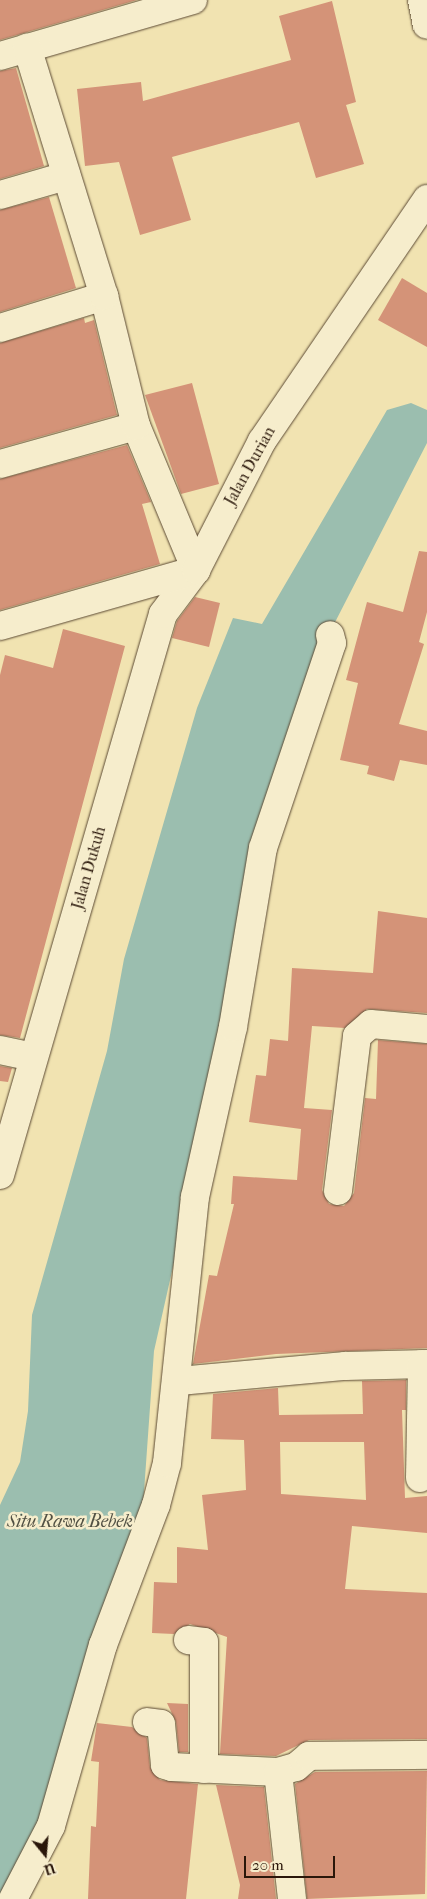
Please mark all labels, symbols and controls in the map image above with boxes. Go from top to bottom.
street label: Jalan Durian [220,423,280,509]
street label: Jalan Dukuh [68,824,110,912]
water label: Situ Rawa Bebek [7,1511,133,1533]
north arrow [20,1829,70,1879]
scale bar [247,1846,338,1878]
text: 20 m [252,1856,284,1874]
text: U [42,1859,57,1879]

